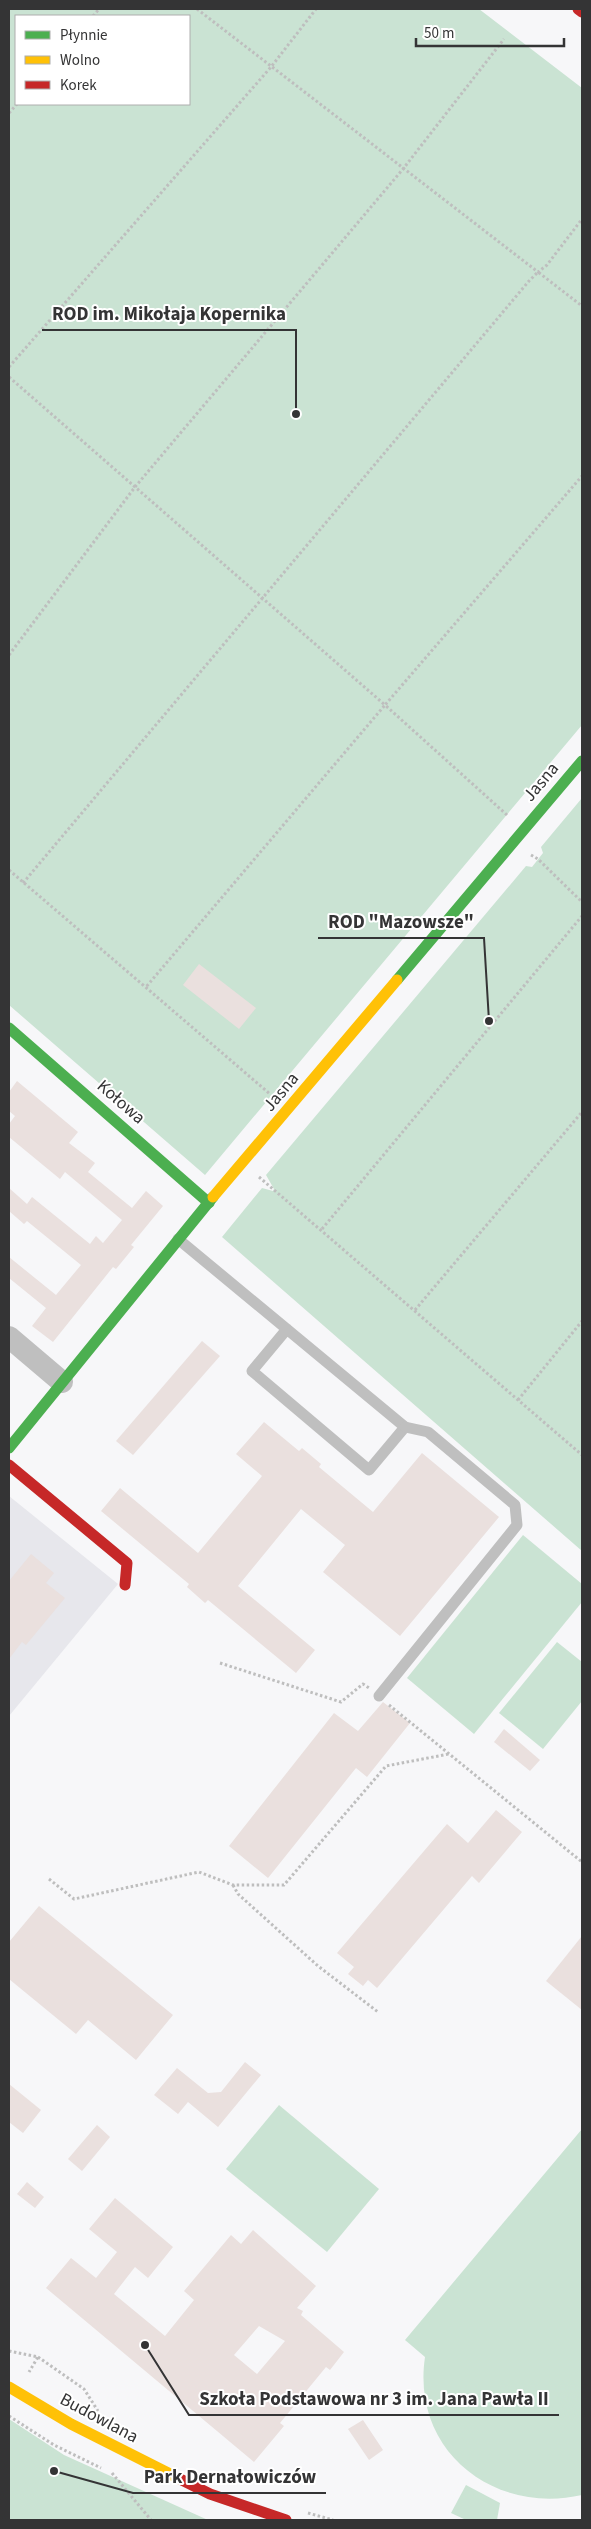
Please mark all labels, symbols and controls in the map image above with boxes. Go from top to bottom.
legend [15,15,190,105]
scale bar [416,15,564,47]
text: 50 m [424,23,454,44]
text: Płynnie [60,25,108,46]
text: Wolno [60,50,100,71]
text: Korek [60,75,97,96]
callout: ROD im. Mikołaja Kopernika [42,296,296,330]
text: ROD im. Mikołaja Kopernika [52,301,286,328]
street label: Jasna [517,757,565,807]
callout: ROD "Mazowsze" [318,904,484,938]
text: ROD "Mazowsze" [328,909,474,936]
street label: Jasna [257,1067,305,1117]
street label: Kołowa [91,1074,151,1130]
callout: Szkoła Podstawowa nr 3 im. Jana Pawła II [189,2381,559,2415]
text: Szkoła Podstawowa nr 3 im. Jana Pawła II [199,2386,549,2413]
street label: Budowlana [55,2387,143,2449]
callout: Park Dernałowiczów [133,2459,326,2493]
text: Park Dernałowiczów [144,2464,317,2491]

